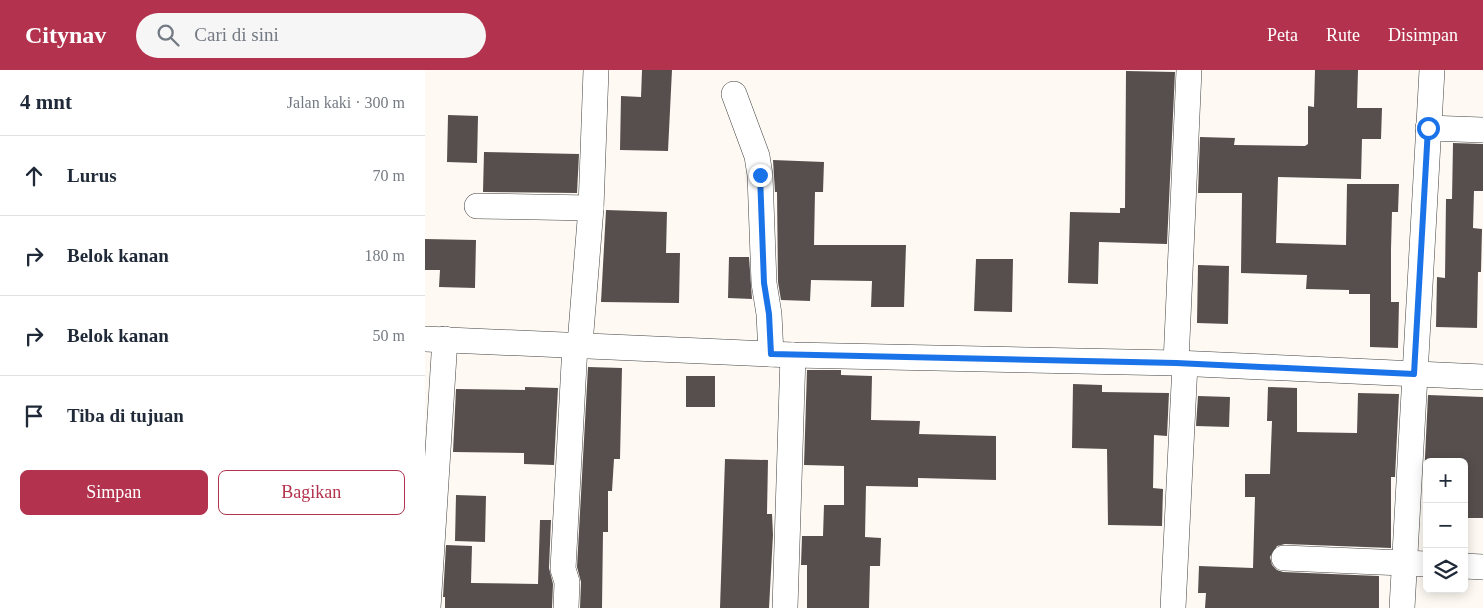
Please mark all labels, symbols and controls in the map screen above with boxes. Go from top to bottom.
search box [136,13,486,58]
icon: search [154,21,182,49]
text: Citynav [25,22,106,48]
text: Cari di sini [194,24,279,45]
text: Peta [1267,25,1298,45]
text: Rute [1326,25,1360,45]
text: Disimpan [1388,25,1458,45]
text: 4 mnt [20,90,72,114]
text: Jalan kaki · 300 m [287,94,405,111]
route start [1417,117,1440,140]
icon: ahead [20,162,48,190]
route end [749,164,772,187]
text: Lurus [67,165,117,186]
text: 70 m [373,167,405,184]
icon: right [20,242,48,270]
text: Belok kanan [67,245,169,266]
text: 180 m [365,247,405,264]
icon: right [20,322,48,350]
text: Belok kanan [67,325,169,346]
text: 50 m [373,327,405,344]
icon: arrive [20,402,48,430]
text: Tiba di tujuan [67,405,184,426]
map controls [1423,458,1468,593]
button: + [1423,458,1468,503]
button: Simpan [20,470,208,515]
button: Bagikan [218,470,405,515]
button: − [1423,503,1468,548]
button: layers [1423,548,1468,593]

